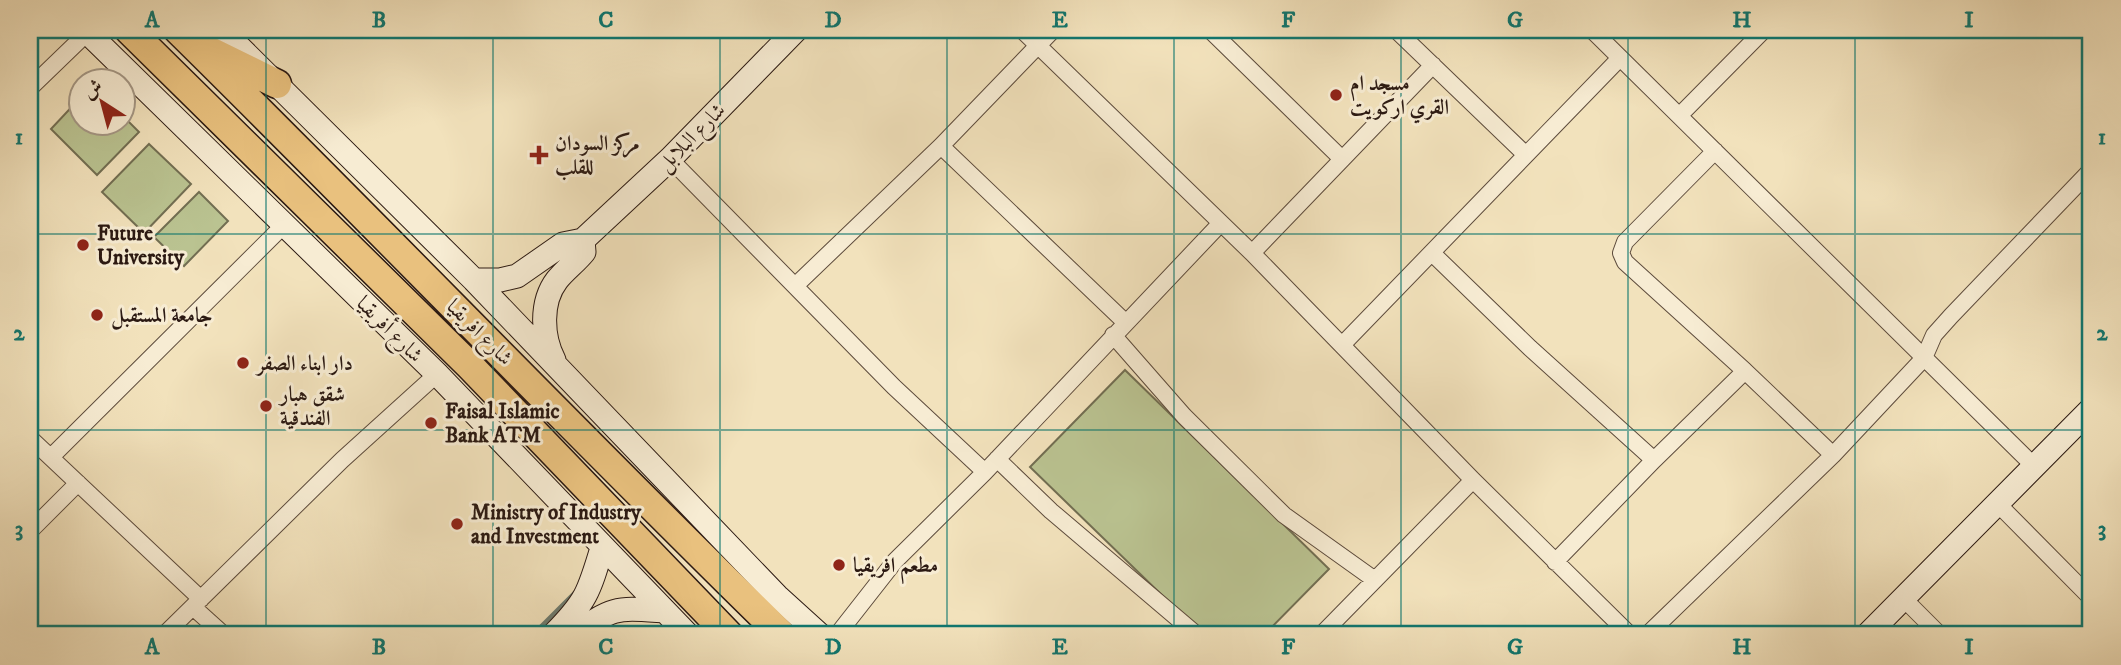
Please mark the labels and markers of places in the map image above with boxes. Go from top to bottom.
place label: مسجد ام القري اركويت [1350,71,1449,124]
marker: مسجد ام القري اركويت [1328,87,1344,103]
place label: مركز السودان للقلب [555,131,640,181]
marker: مركز السودان للقلب [529,145,549,165]
place label: Future University [97,221,185,271]
marker: Future University [75,237,91,253]
place label: جامعة المستقبل [111,303,213,330]
marker: جامعة المستقبل [89,307,105,323]
place label: دار ابناء الصفر [255,351,353,377]
marker: دار ابناء الصفر [235,355,251,371]
place label: شقق هبار الفندقية [278,382,345,432]
marker: شقق هبار الفندقية [258,398,274,414]
place label: Faisal Islamic Bank ATM [445,399,559,449]
marker: Faisal Islamic Bank ATM [423,415,439,431]
place label: Ministry of Industry and Investment [471,500,642,550]
marker: Ministry of Industry and Investment [449,516,465,532]
place label: مطعم افريقيا [853,553,938,584]
marker: مطعم افريقيا [831,557,847,573]

